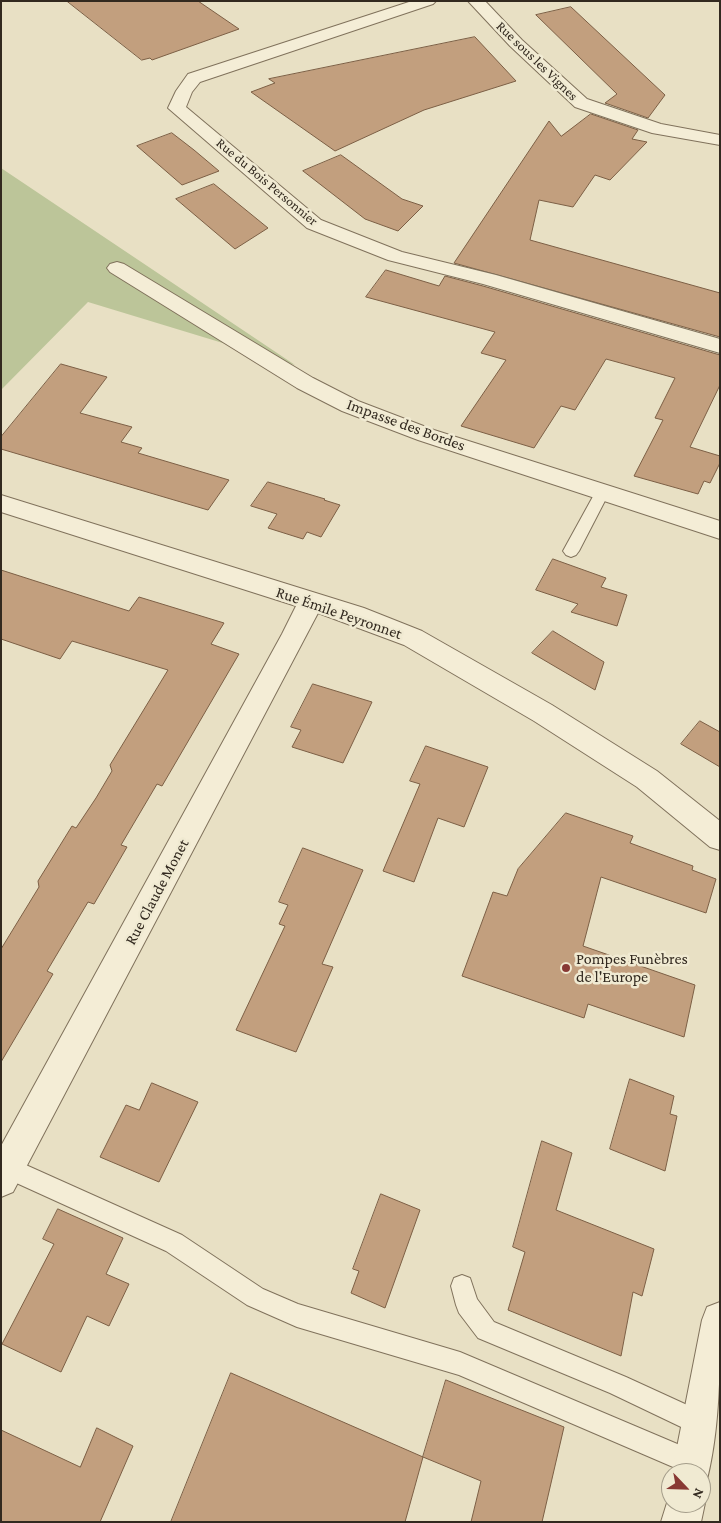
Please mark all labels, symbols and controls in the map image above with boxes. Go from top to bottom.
street label: Rue sous les Vignes [493,18,581,104]
street label: Rue du Bois Personnier [213,135,321,229]
street label: Impasse des Bordes [344,395,468,455]
street label: Rue Émile Peyronnet [273,582,405,644]
street label: Rue Claude Monet [121,836,193,948]
place label: Pompes Funèbres de l'Europe [576,949,688,987]
marker: Pompes Funèbres de l'Europe [560,962,572,974]
north arrow [661,1463,711,1513]
text: N [690,1486,708,1501]

